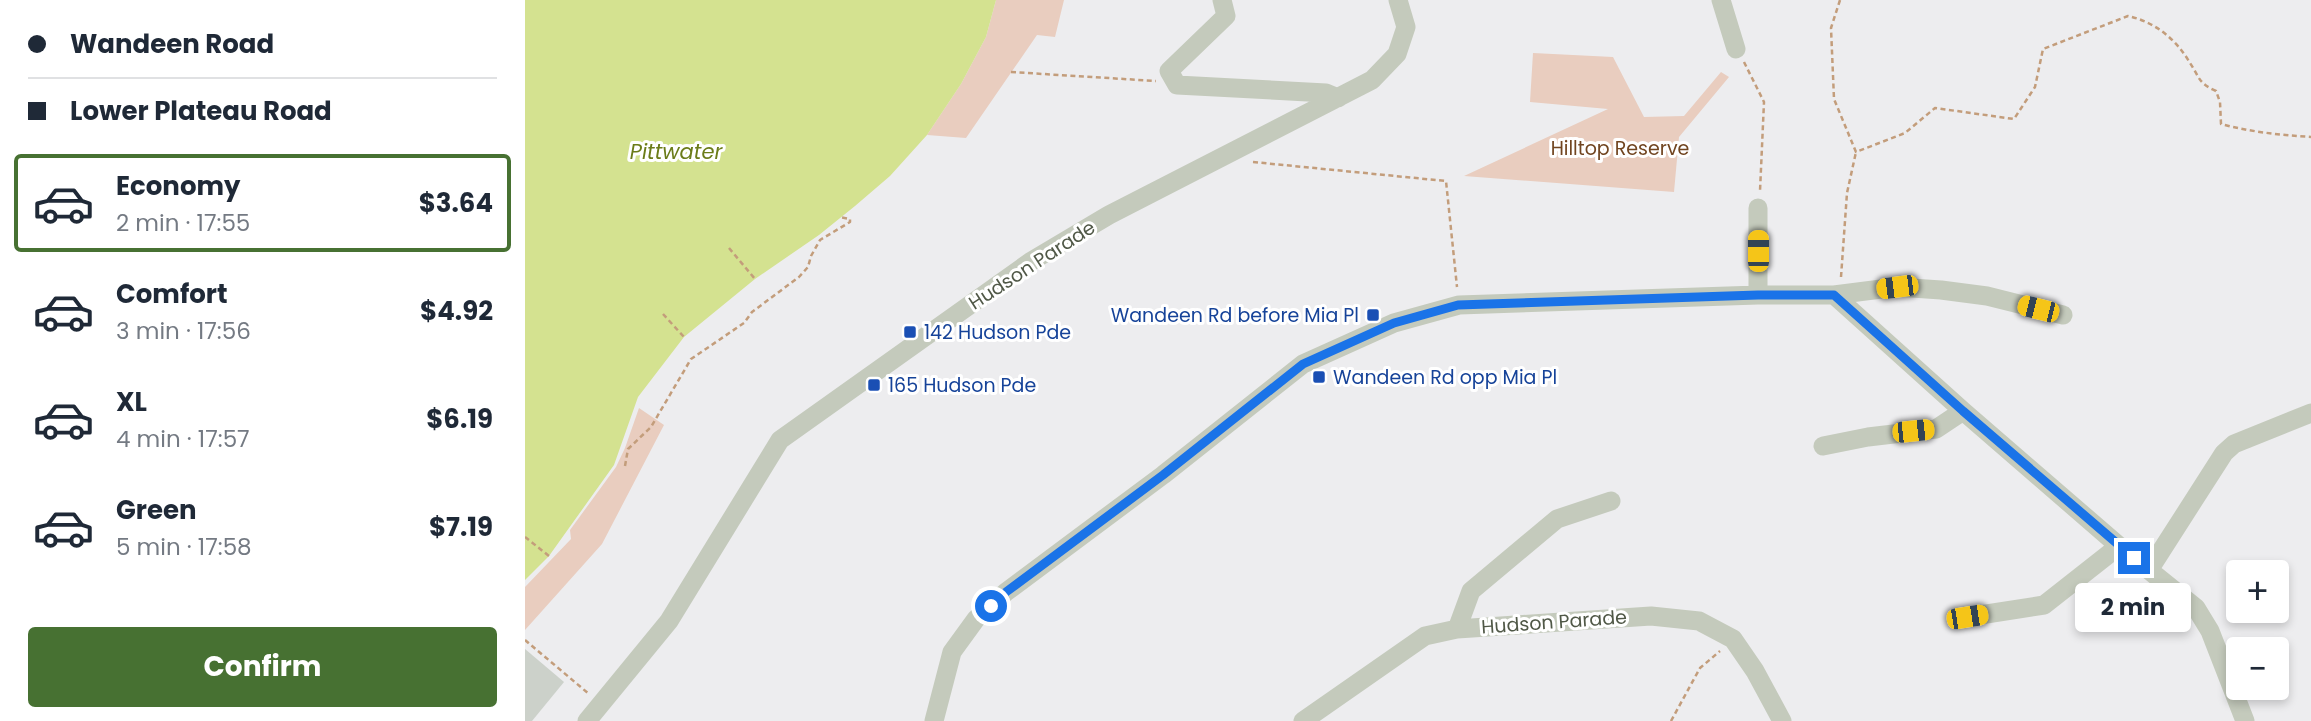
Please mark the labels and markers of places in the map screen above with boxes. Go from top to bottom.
place label: Wandeen Rd before Mia Pl [1111,302,1359,329]
marker: Wandeen Rd before Mia Pl [1365,307,1381,323]
place label: 142 Hudson Pde [924,319,1071,346]
marker: 142 Hudson Pde [902,324,918,340]
place label: Wandeen Rd opp Mia Pl [1333,364,1557,391]
marker: Wandeen Rd opp Mia Pl [1311,369,1327,385]
place label: 165 Hudson Pde [888,372,1036,399]
marker: 165 Hudson Pde [866,377,882,393]

